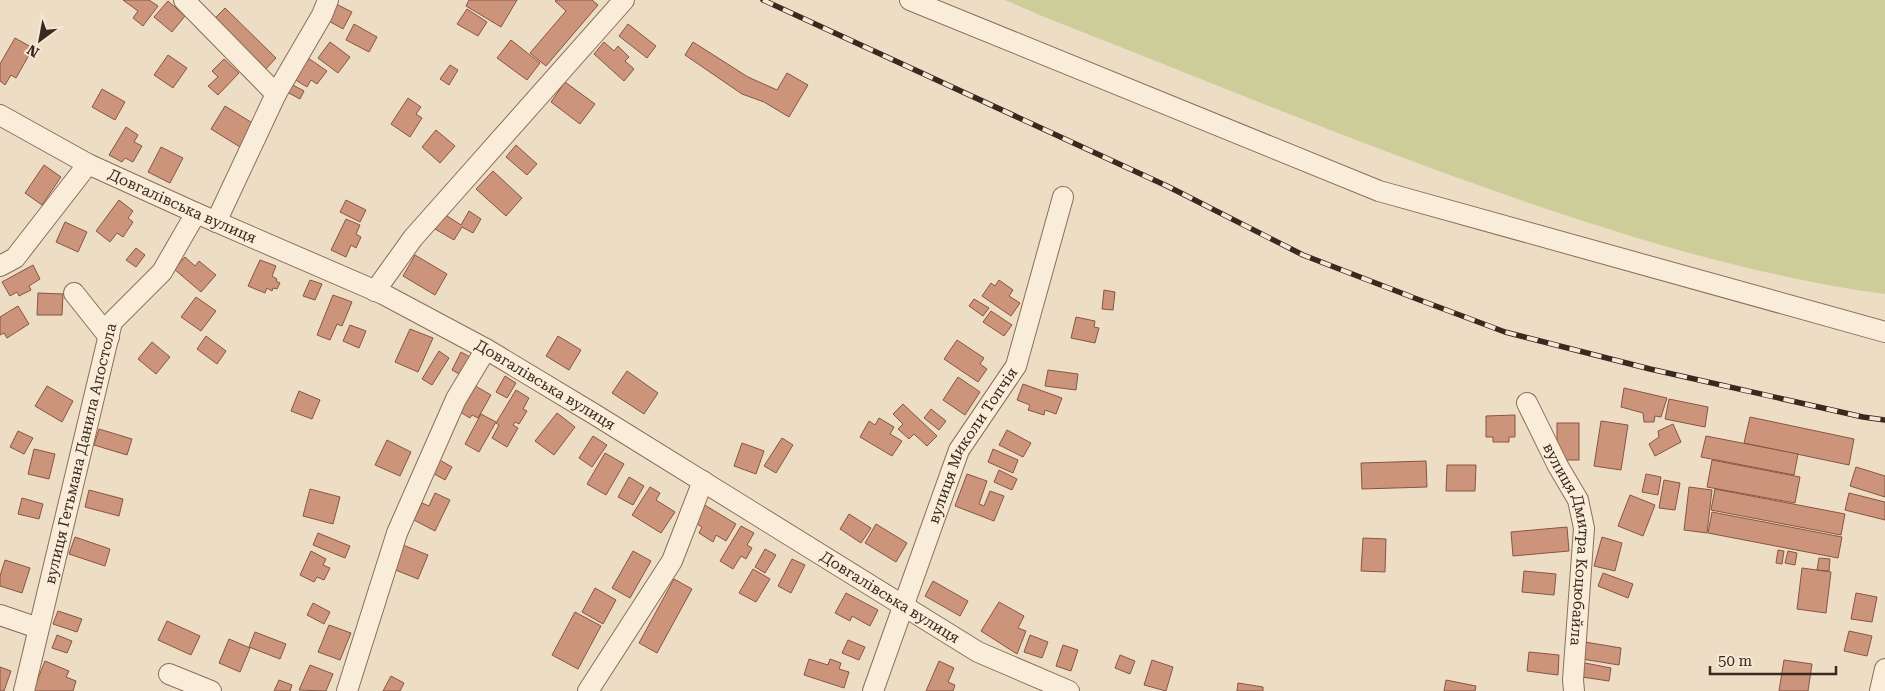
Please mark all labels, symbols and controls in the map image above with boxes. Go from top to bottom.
north arrow [15,15,65,65]
text: N [24,41,42,61]
street label: Довгалівська вулиця [105,165,259,247]
street label: вулиця Гетьмана Данила Апостола [41,321,120,586]
street label: Довгалівська вулиця [472,336,619,434]
street label: вулиця Миколи Топчія [924,364,1021,526]
street label: вулиця Дмитра Коцюбайла [1539,440,1593,646]
street label: Довгалівська вулиця [817,547,963,647]
scale bar [1710,644,1836,676]
text: 50 m [1718,652,1753,670]

